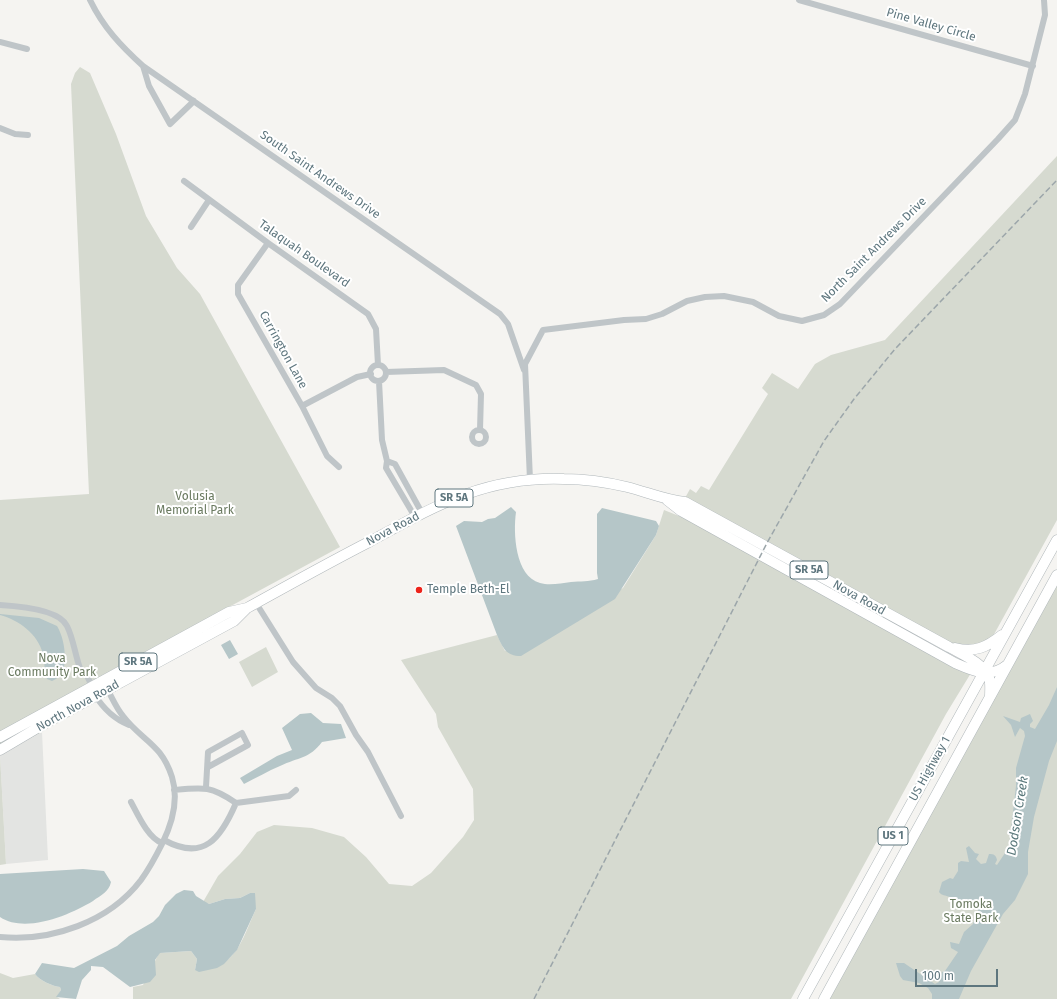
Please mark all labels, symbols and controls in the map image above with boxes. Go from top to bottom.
street label: Pine Valley Circle [885,5,977,45]
street label: South Saint Andrews Drive [257,128,383,222]
street label: North Saint Andrews Drive [818,194,930,306]
street label: Talaquah Boulevard [256,217,352,291]
street label: Carrington Lane [256,309,310,391]
road number: SR 5A [435,489,473,507]
park label: Volusia Memorial Park [156,490,234,518]
street label: Nova Road [364,509,422,549]
road number: SR 5A [790,561,828,579]
street label: Nova Road [830,578,888,618]
place label: Temple Beth-El [427,583,510,597]
marker: Temple Beth-El [414,585,424,595]
park label: Nova Community Park [8,652,96,680]
road number: SR 5A [119,653,157,671]
street label: North Nova Road [34,677,122,735]
street label: US Highway 1 [906,734,954,804]
water label: Dodson Creek [1004,775,1032,857]
road number: US 1 [878,827,908,845]
park label: Tomoka State Park [944,898,998,926]
scale bar [917,961,1000,987]
text: 100 m [922,969,954,983]

